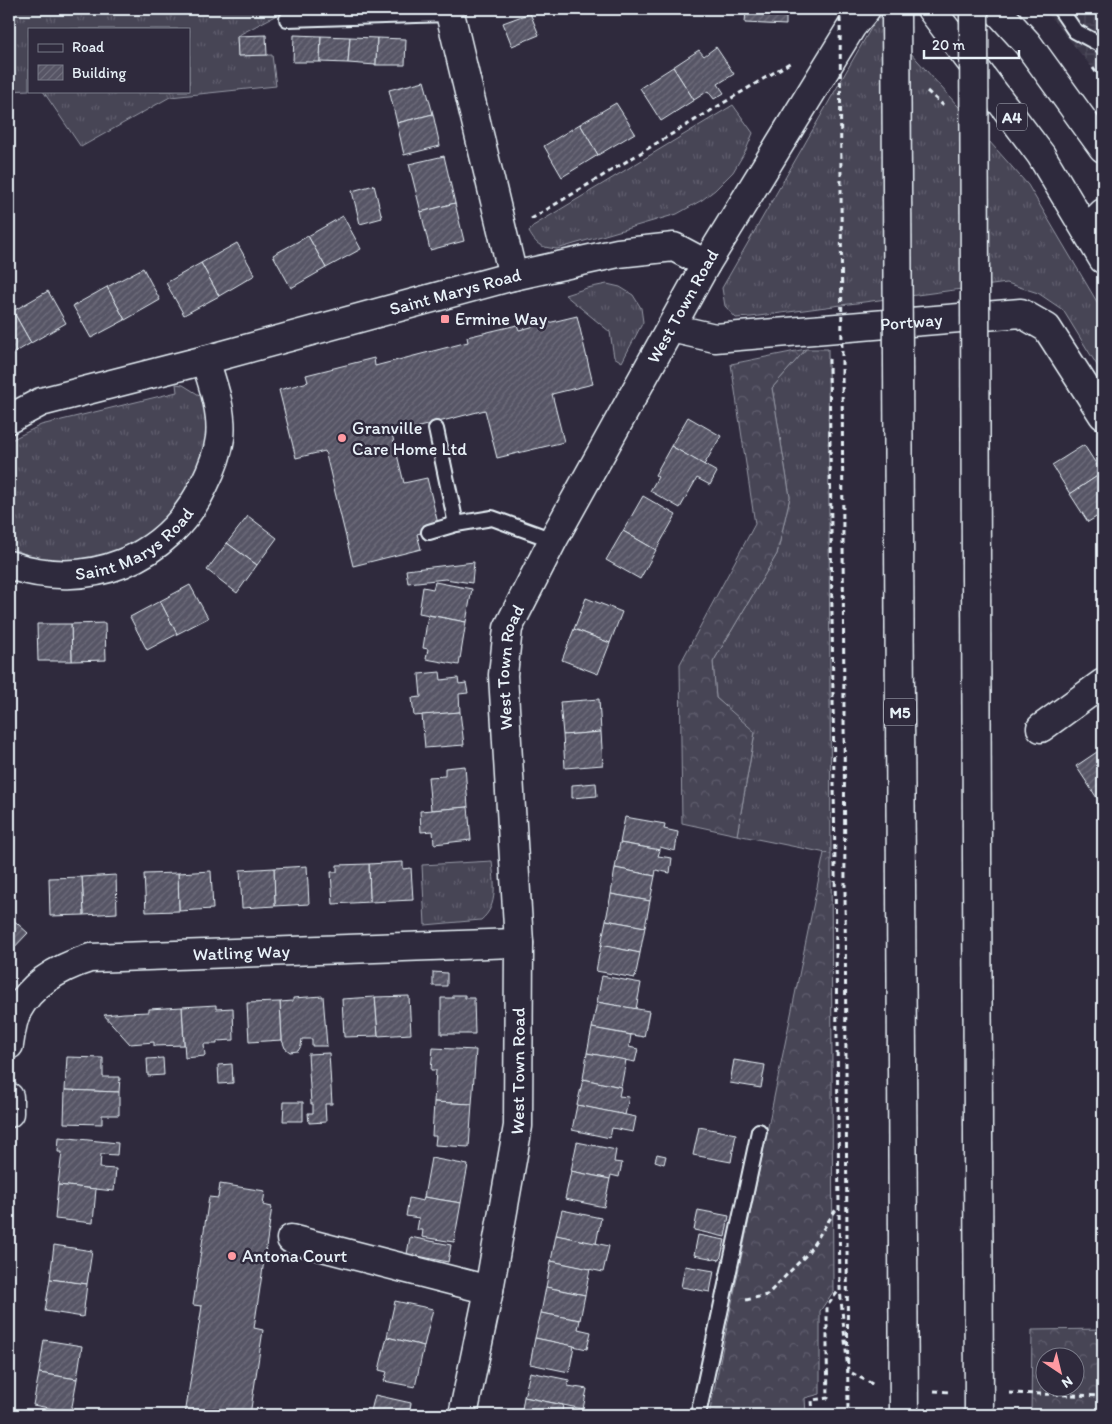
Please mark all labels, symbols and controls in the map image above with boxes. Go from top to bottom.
legend [28,28,190,92]
scale bar [924,28,1020,60]
text: 20 m [932,36,966,54]
text: Road [72,38,105,56]
text: Building [72,64,126,82]
road number: A4 [997,104,1027,130]
street label: West Town Road [642,245,724,367]
street label: Saint Marys Road [387,263,523,320]
place label: Ermine Way [455,308,548,330]
street label: Portway [879,308,944,335]
marker: Ermine Way [439,313,451,325]
place label: Granville Care Home Ltd [352,417,467,460]
marker: Granville Care Home Ltd [336,432,348,444]
street label: Saint Marys Road [74,503,199,585]
street label: West Town Road [492,601,529,731]
road number: M5 [884,699,916,726]
street label: Watling Way [192,940,291,965]
street label: West Town Road [506,1007,530,1137]
place label: Antona Court [242,1245,348,1267]
marker: Antona Court [226,1250,238,1262]
north arrow [1034,1346,1084,1396]
text: N [1058,1373,1076,1392]

